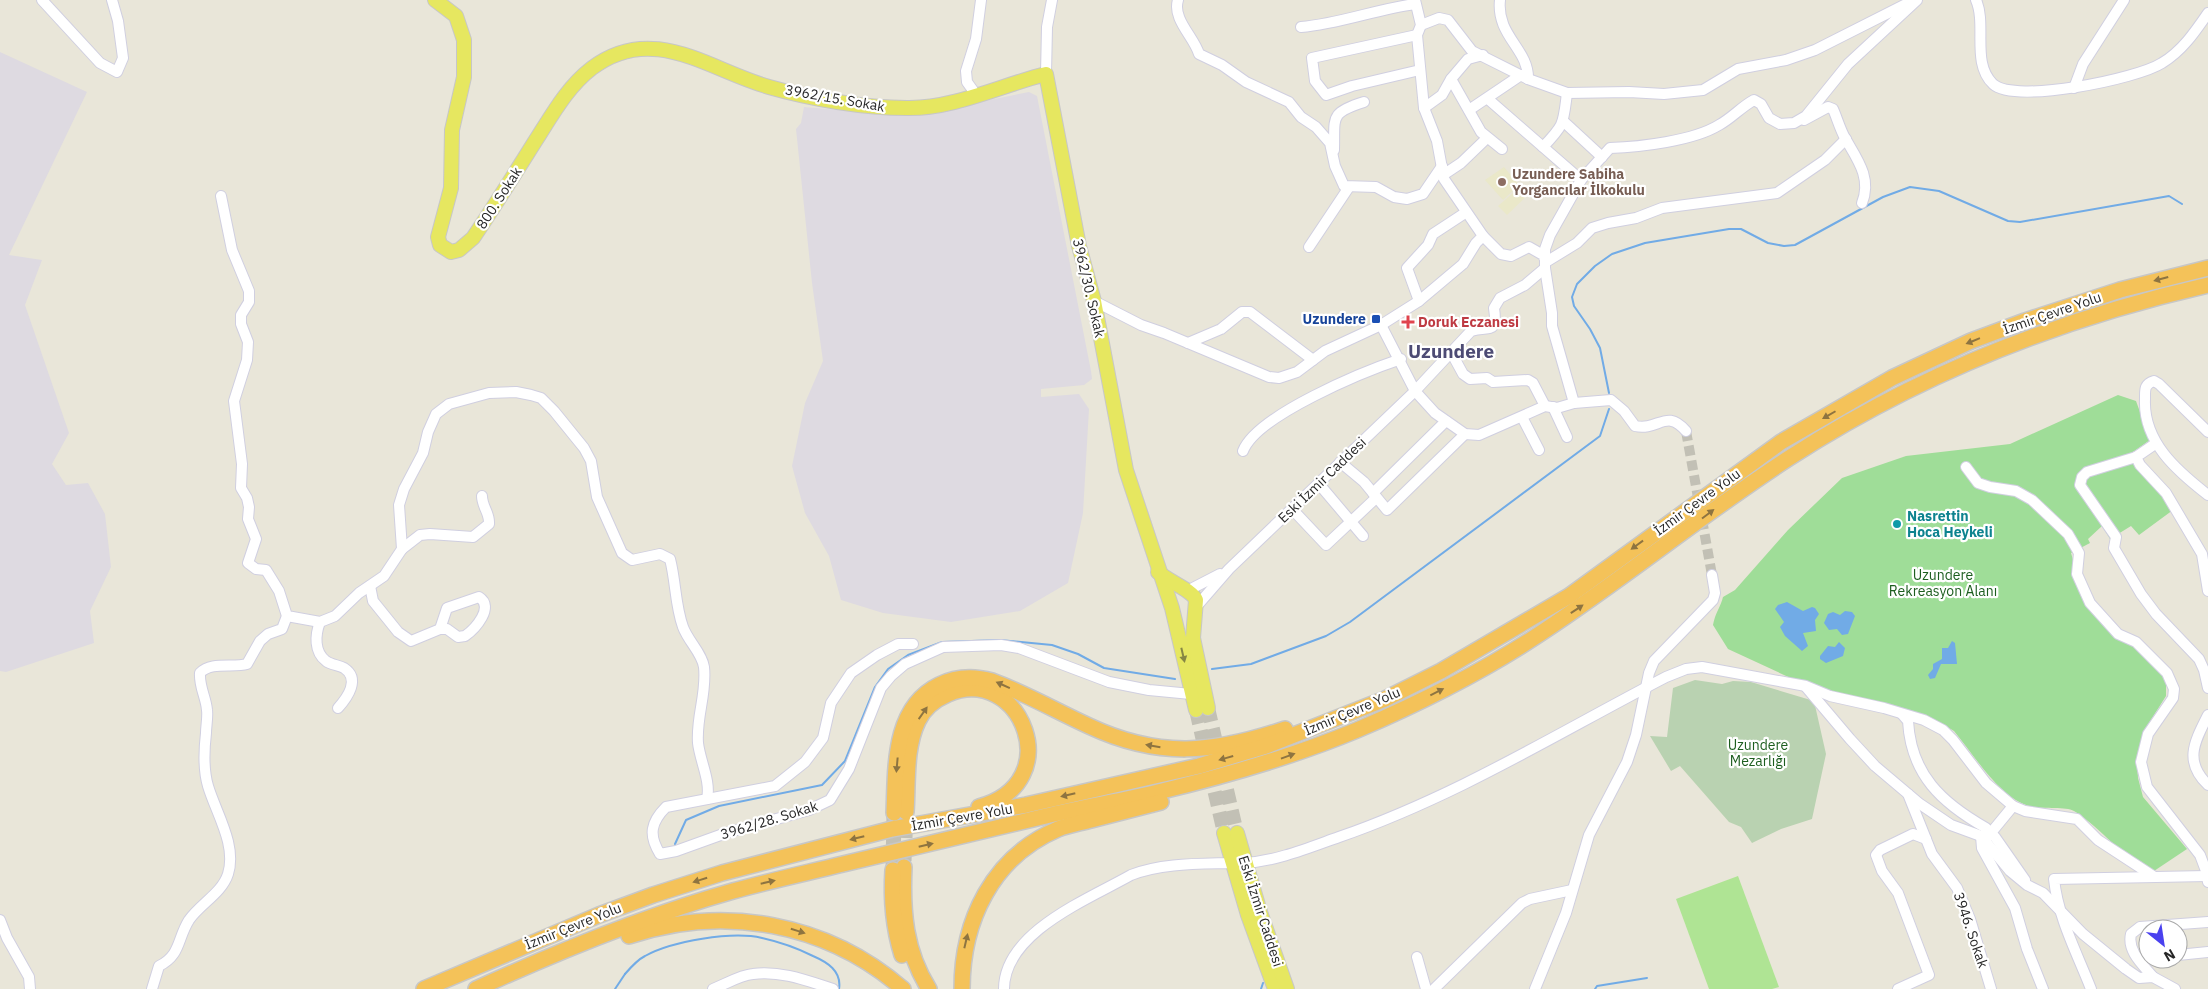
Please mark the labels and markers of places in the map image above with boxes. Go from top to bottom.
place label: Uzundere Sabiha Yorgancılar İlkokulu [1512,165,1645,199]
marker: Uzundere Sabiha Yorgancılar İlkokulu [1496,176,1508,188]
place label: Uzundere [1303,310,1366,328]
marker: Uzundere [1370,313,1382,325]
place label: Doruk Eczanesi [1418,313,1519,331]
marker: Doruk Eczanesi [1402,316,1414,328]
place label: Nasrettin Hoca Heykeli [1907,507,1993,541]
marker: Nasrettin Hoca Heykeli [1891,518,1903,530]

